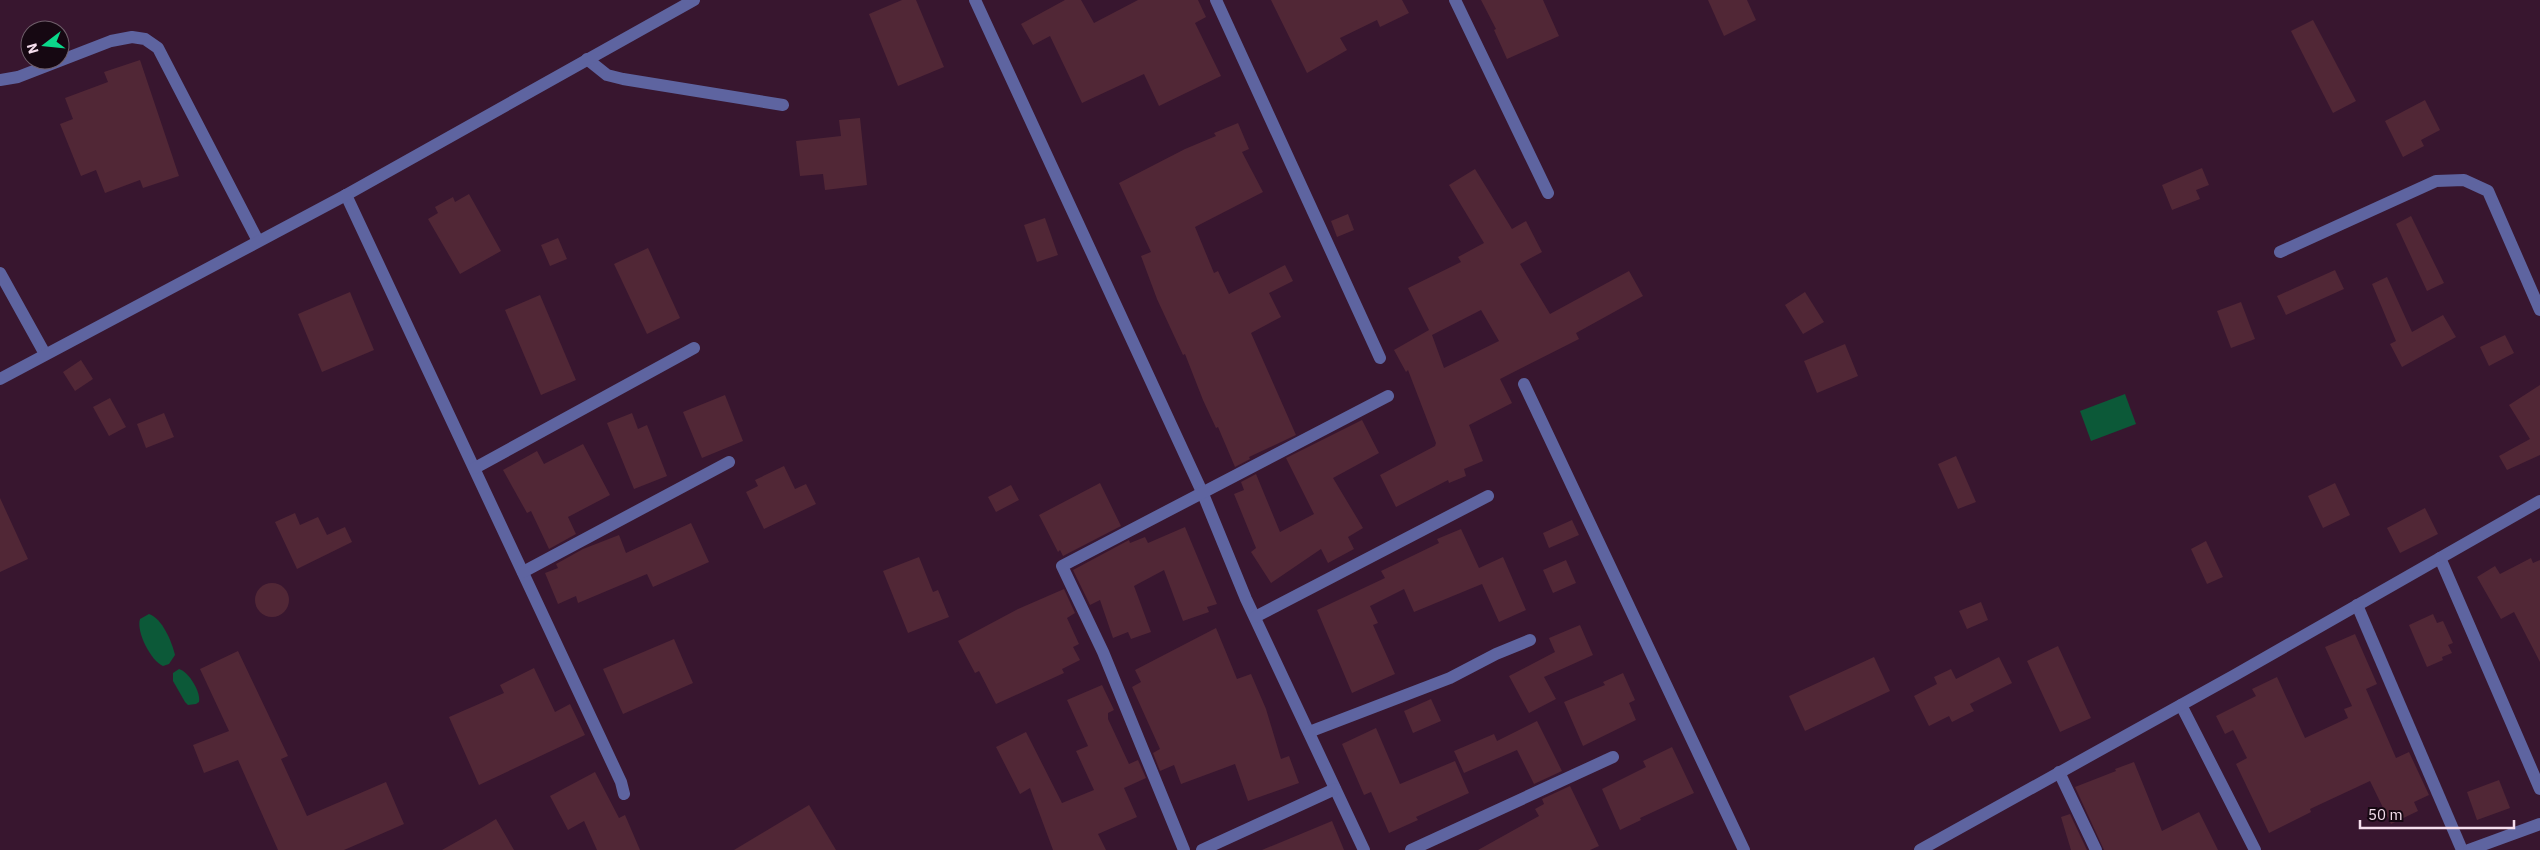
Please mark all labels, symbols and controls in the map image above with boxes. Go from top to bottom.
north arrow [20,20,70,70]
text: N [22,41,43,56]
scale bar [2360,798,2514,830]
text: 50 m [2368,805,2403,824]

